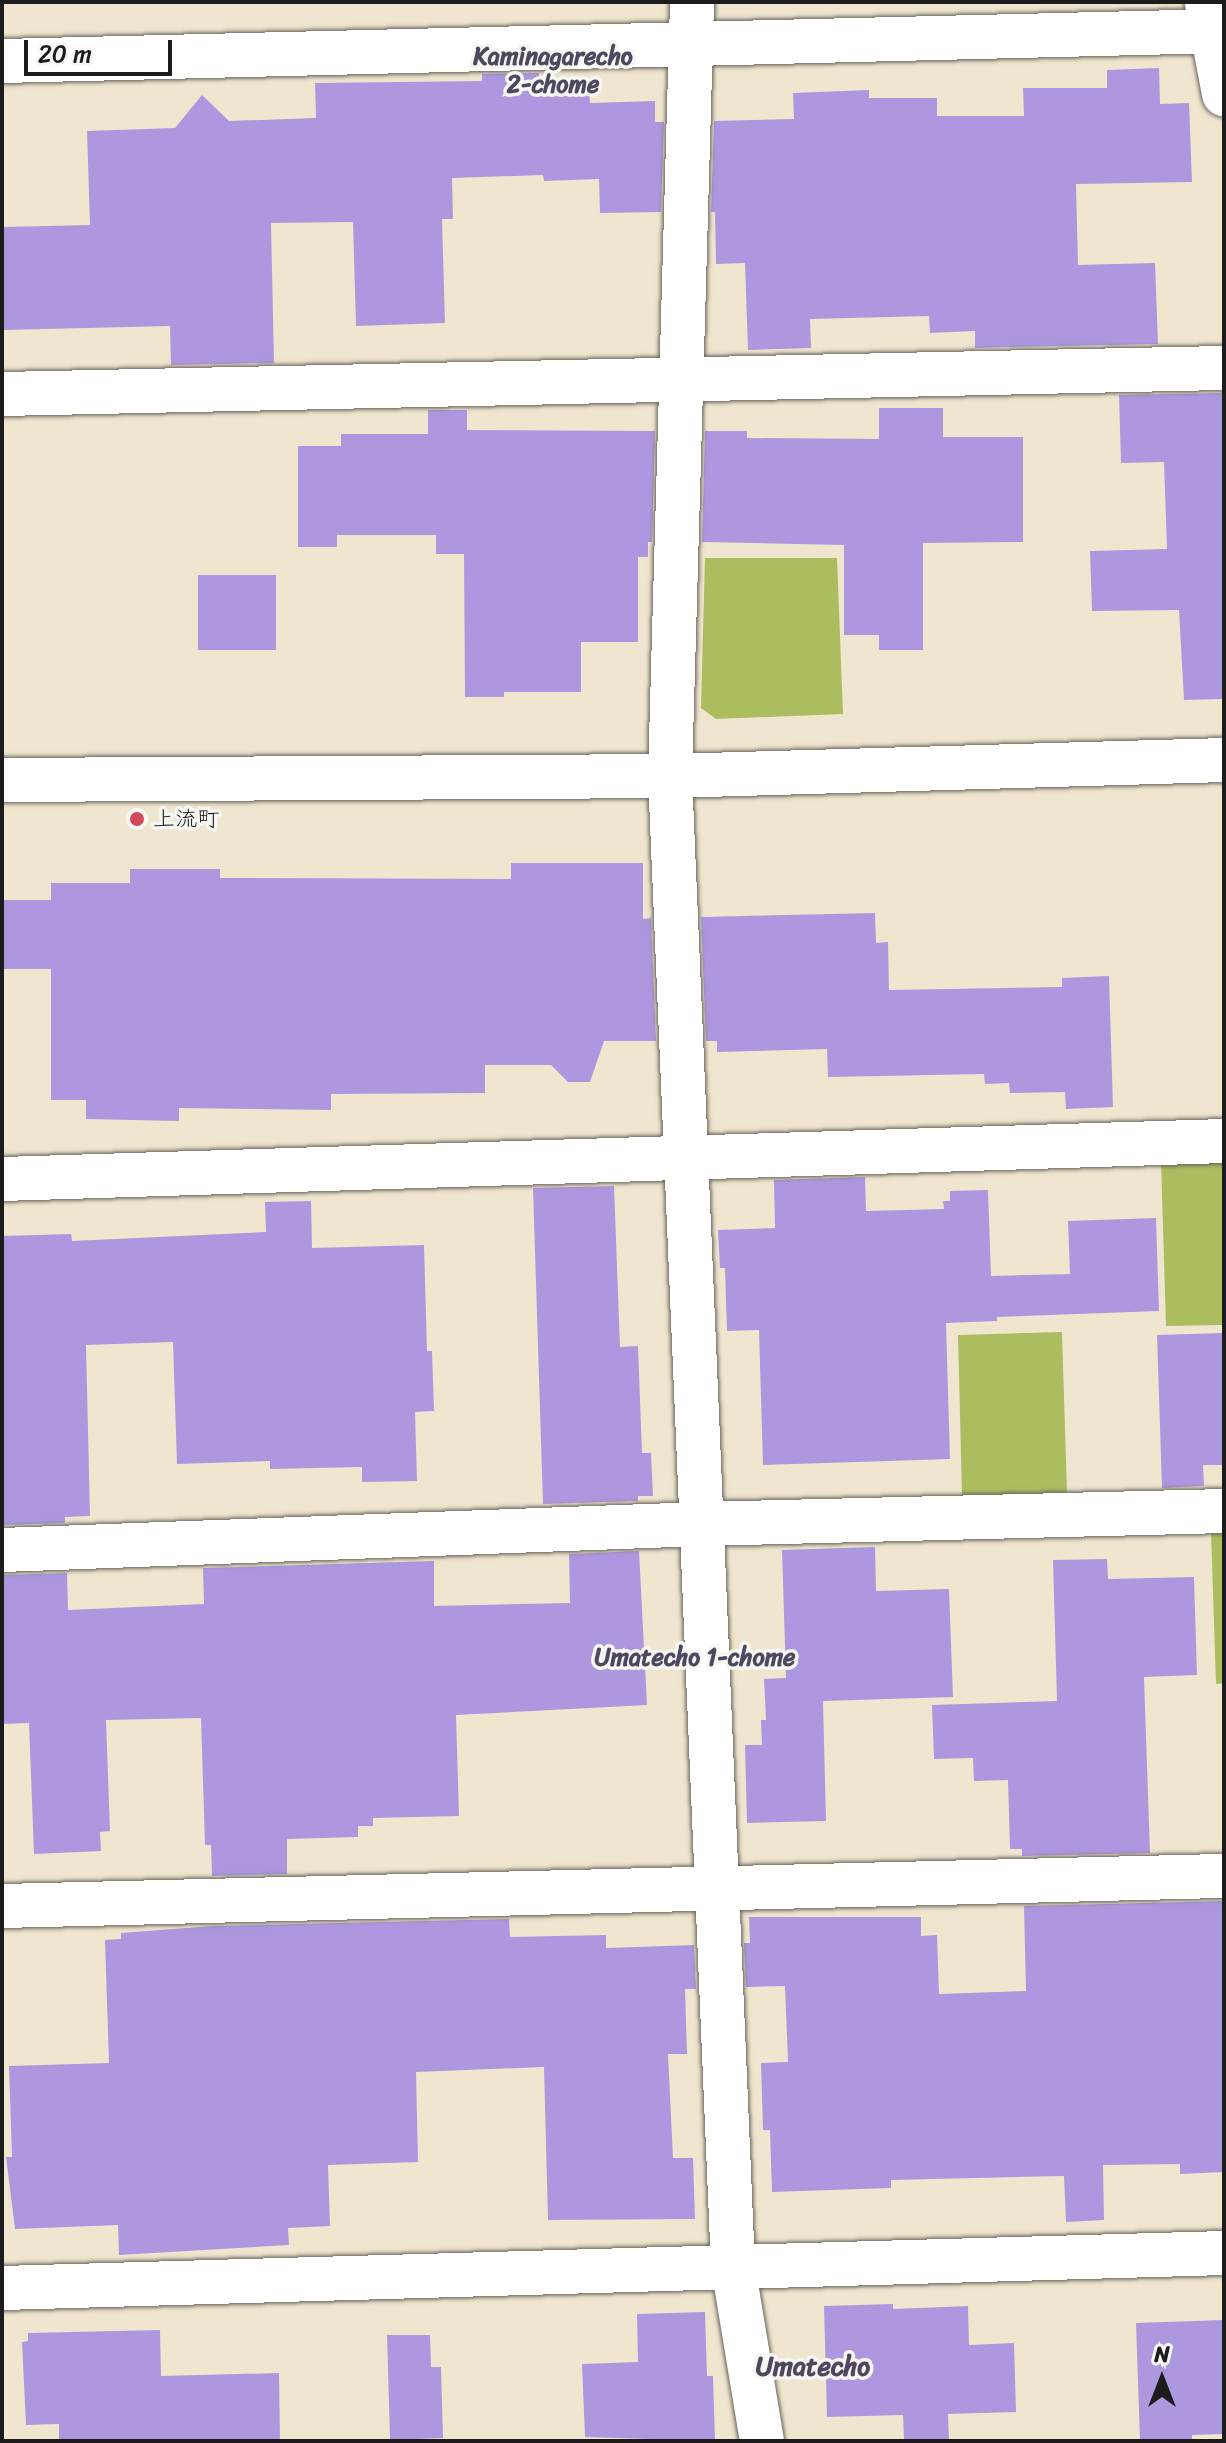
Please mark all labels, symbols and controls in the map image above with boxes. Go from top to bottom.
scale bar [28,24,176,74]
text: 20 m [38,33,92,75]
district label: Kaminagarecho 2-chome [473,43,633,99]
place label: 上流町 [153,806,219,832]
marker: 上流町 [128,810,146,828]
district label: Umatecho 1-chome [595,1644,795,1672]
text: N [1154,2335,1170,2374]
north arrow [1122,2339,1202,2419]
district label: Umatecho [756,2351,870,2383]

